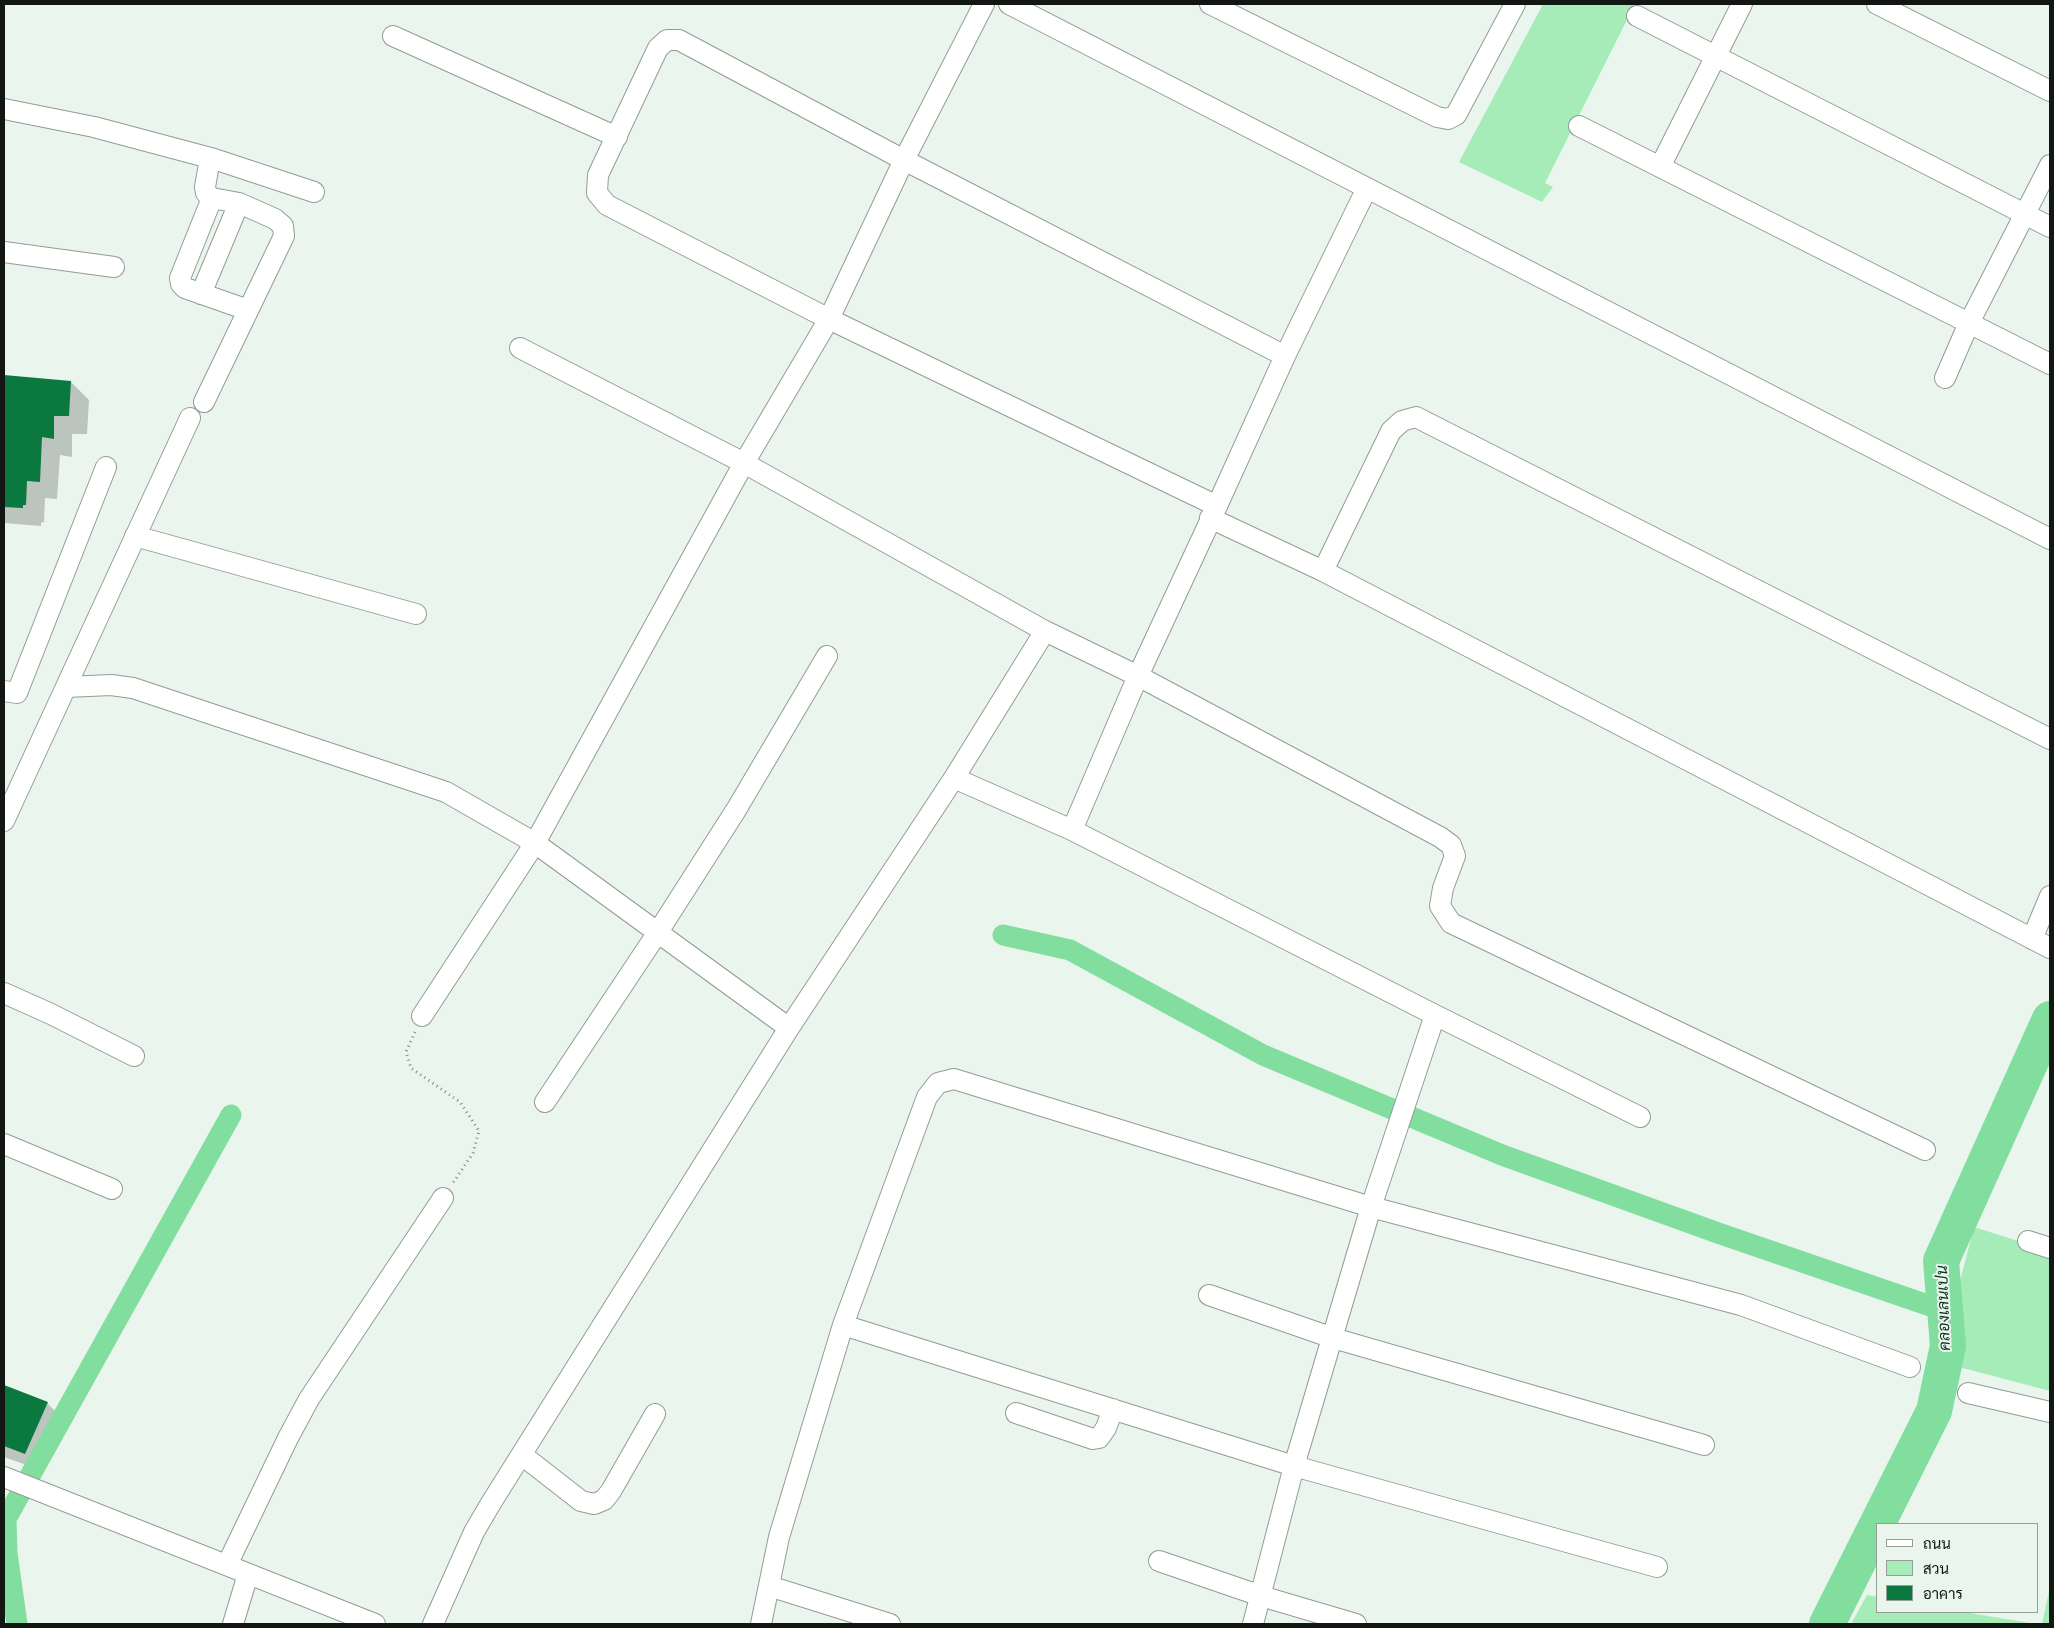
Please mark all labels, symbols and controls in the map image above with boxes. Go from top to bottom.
water label: คลองเลนเปน [1933,1265,1955,1351]
legend [1876,1523,2039,1613]
text: ถนน [1923,1535,1951,1553]
text: สวน [1923,1560,1949,1578]
text: อาคาร [1923,1585,1963,1603]

